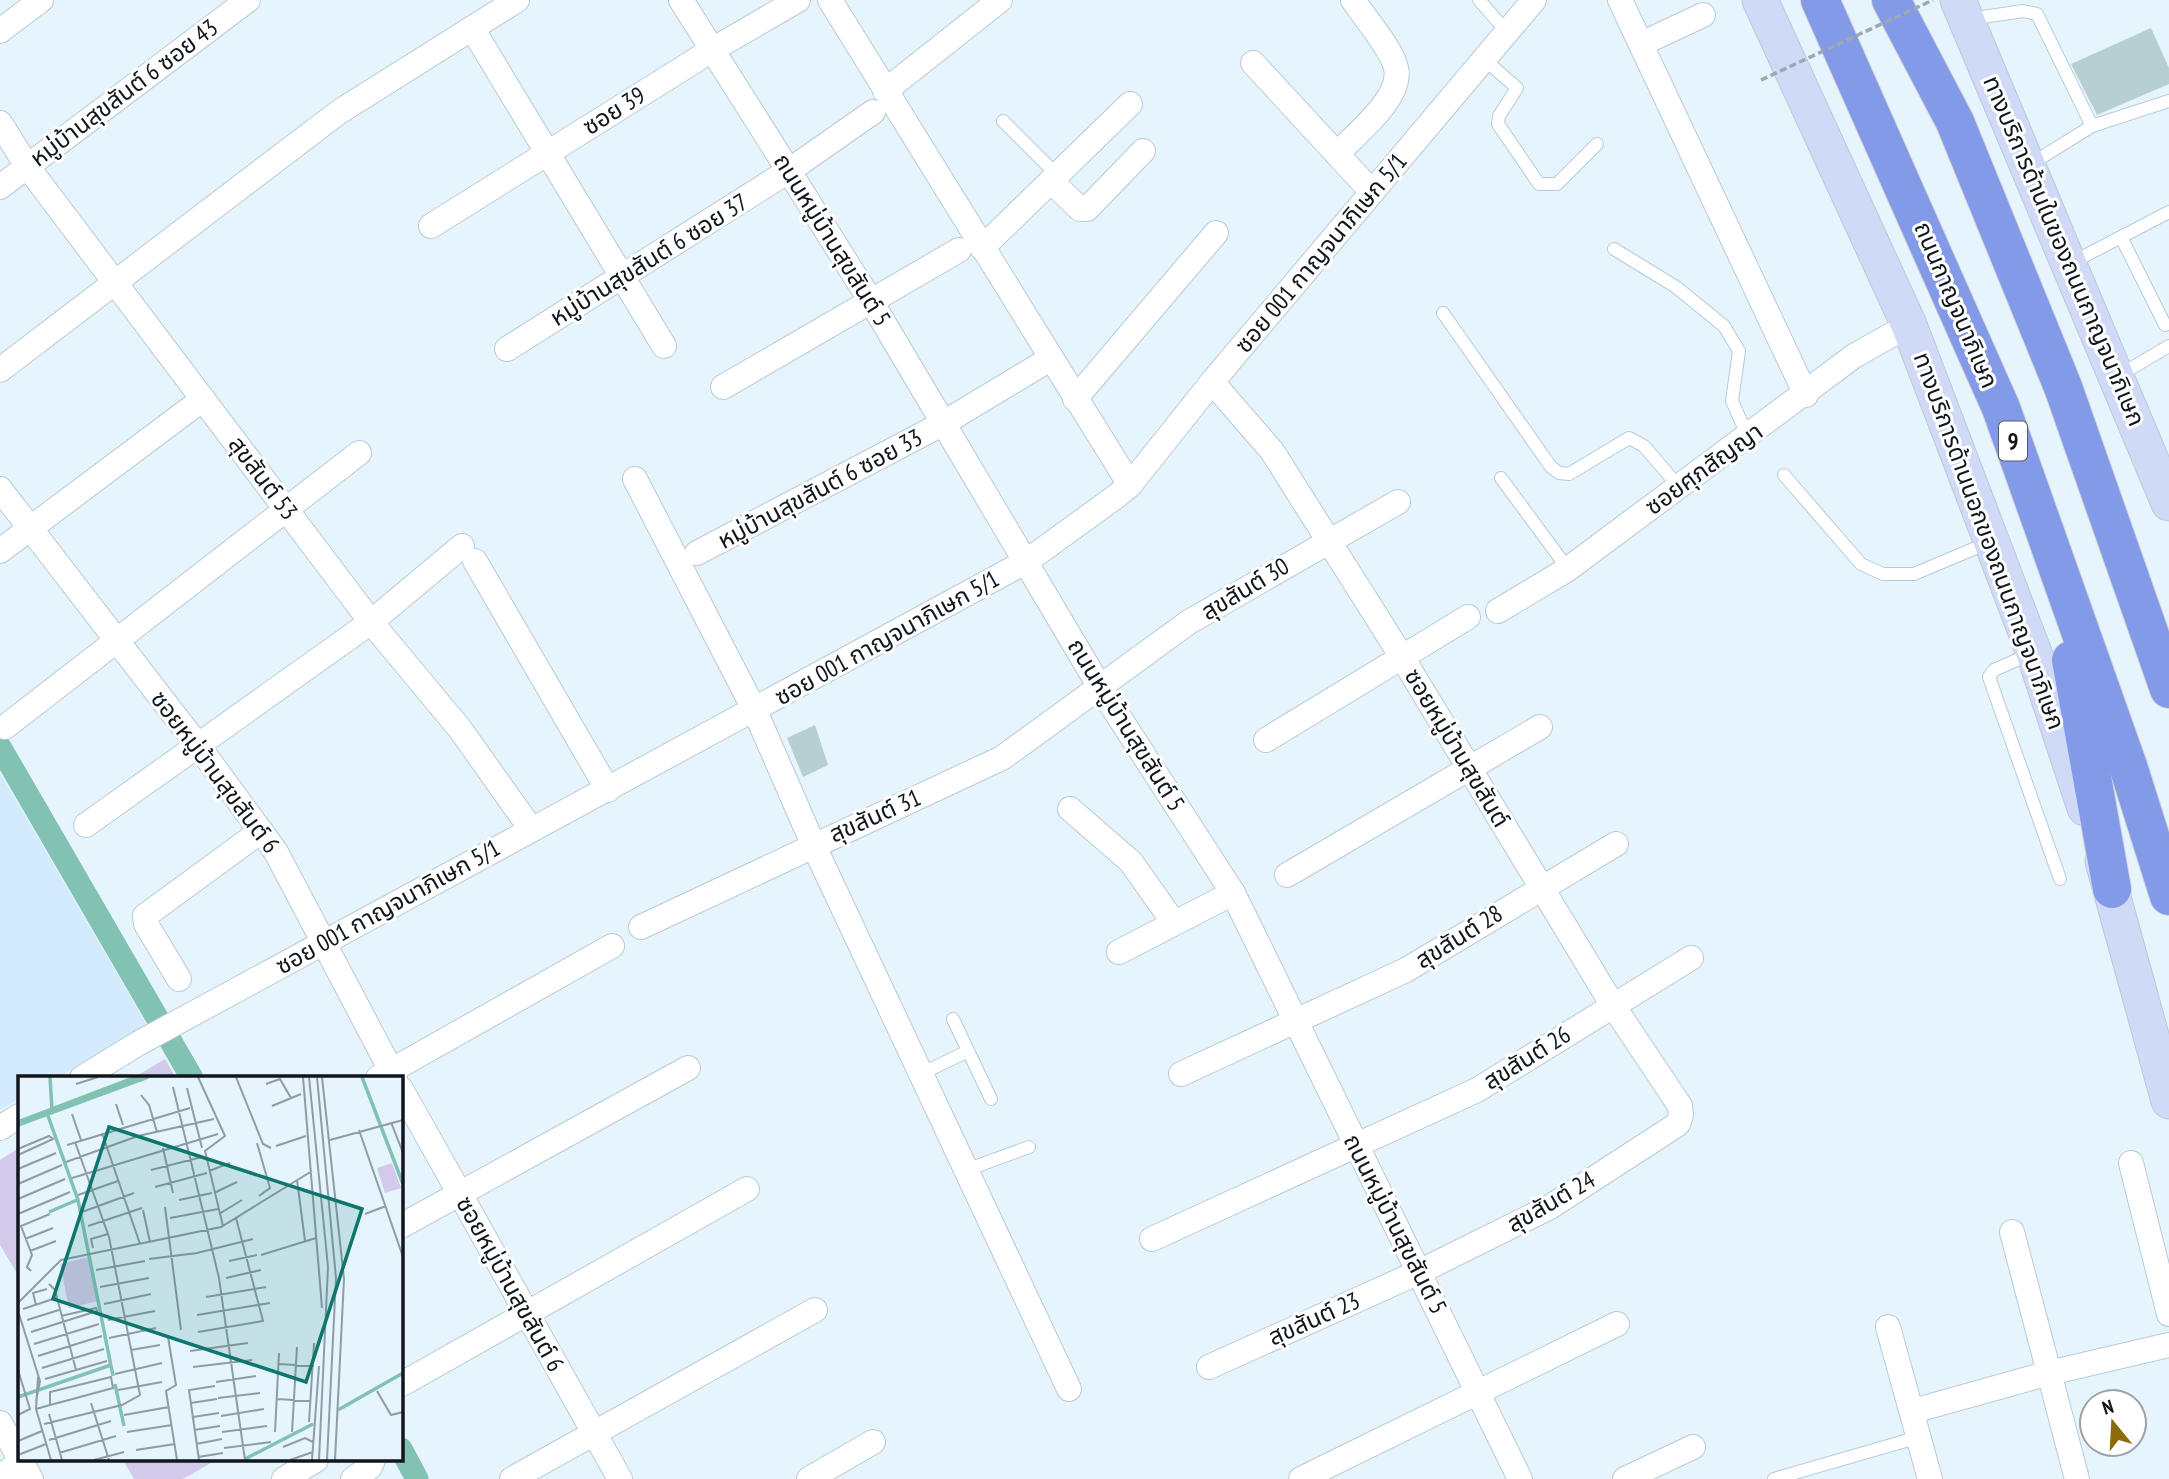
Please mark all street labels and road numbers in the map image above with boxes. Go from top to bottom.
street label: หมู่บ้านสุขสันต์ 6 ซอย 43 [24,12,224,173]
street label: ทางบริการด้านในของถนนกาญจนาภิเษก [1976,71,2153,431]
street label: ซอย 39 [577,79,651,142]
street label: ซอย 001 กาญจนาภิเษก 5/1 [1228,146,1413,359]
street label: ถนนหมู่บ้านสุขสันต์ 5 [767,148,898,332]
street label: หมู่บ้านสุขสันต์ 6 ซอย 37 [544,186,753,333]
street label: ถนนกาญจนาภิเษก [1907,217,2006,393]
street label: ทางบริการด้านนอกของถนนกาญจนาภิเษก [1907,348,2072,734]
street label: ซอยศุภสัญญา [1639,415,1769,522]
street label: หมู่บ้านสุขสันต์ 6 ซอย 33 [712,421,927,556]
road number: 9 [1999,422,2027,461]
street label: สุขสันต์ 53 [222,430,305,526]
street label: สุขสันต์ 30 [1195,550,1294,627]
street label: ซอย 001 กาญจนาภิเษก 5/1 [769,563,1004,712]
street label: ถนนหมู่บ้านสุขสันต์ 5 [1061,633,1192,817]
street label: ซอยหมู่บ้านสุขสันต์ [1398,663,1517,833]
street label: ซอยหมู่บ้านสุขสันต์ 6 [144,684,287,859]
street label: สุขสันต์ 31 [824,782,926,849]
street label: ซอย 001 กาญจนาภิเษก 5/1 [270,832,505,981]
street label: สุขสันต์ 28 [1409,898,1508,975]
street label: สุขสันต์ 26 [1477,1019,1576,1096]
street label: ถนนหมู่บ้านสุขสันต์ 5 [1337,1128,1454,1319]
street label: สุขสันต์ 24 [1501,1164,1601,1239]
street label: ซอยหมู่บ้านสุขสันต์ 6 [449,1191,571,1377]
street label: สุขสันต์ 23 [1263,1285,1365,1352]

